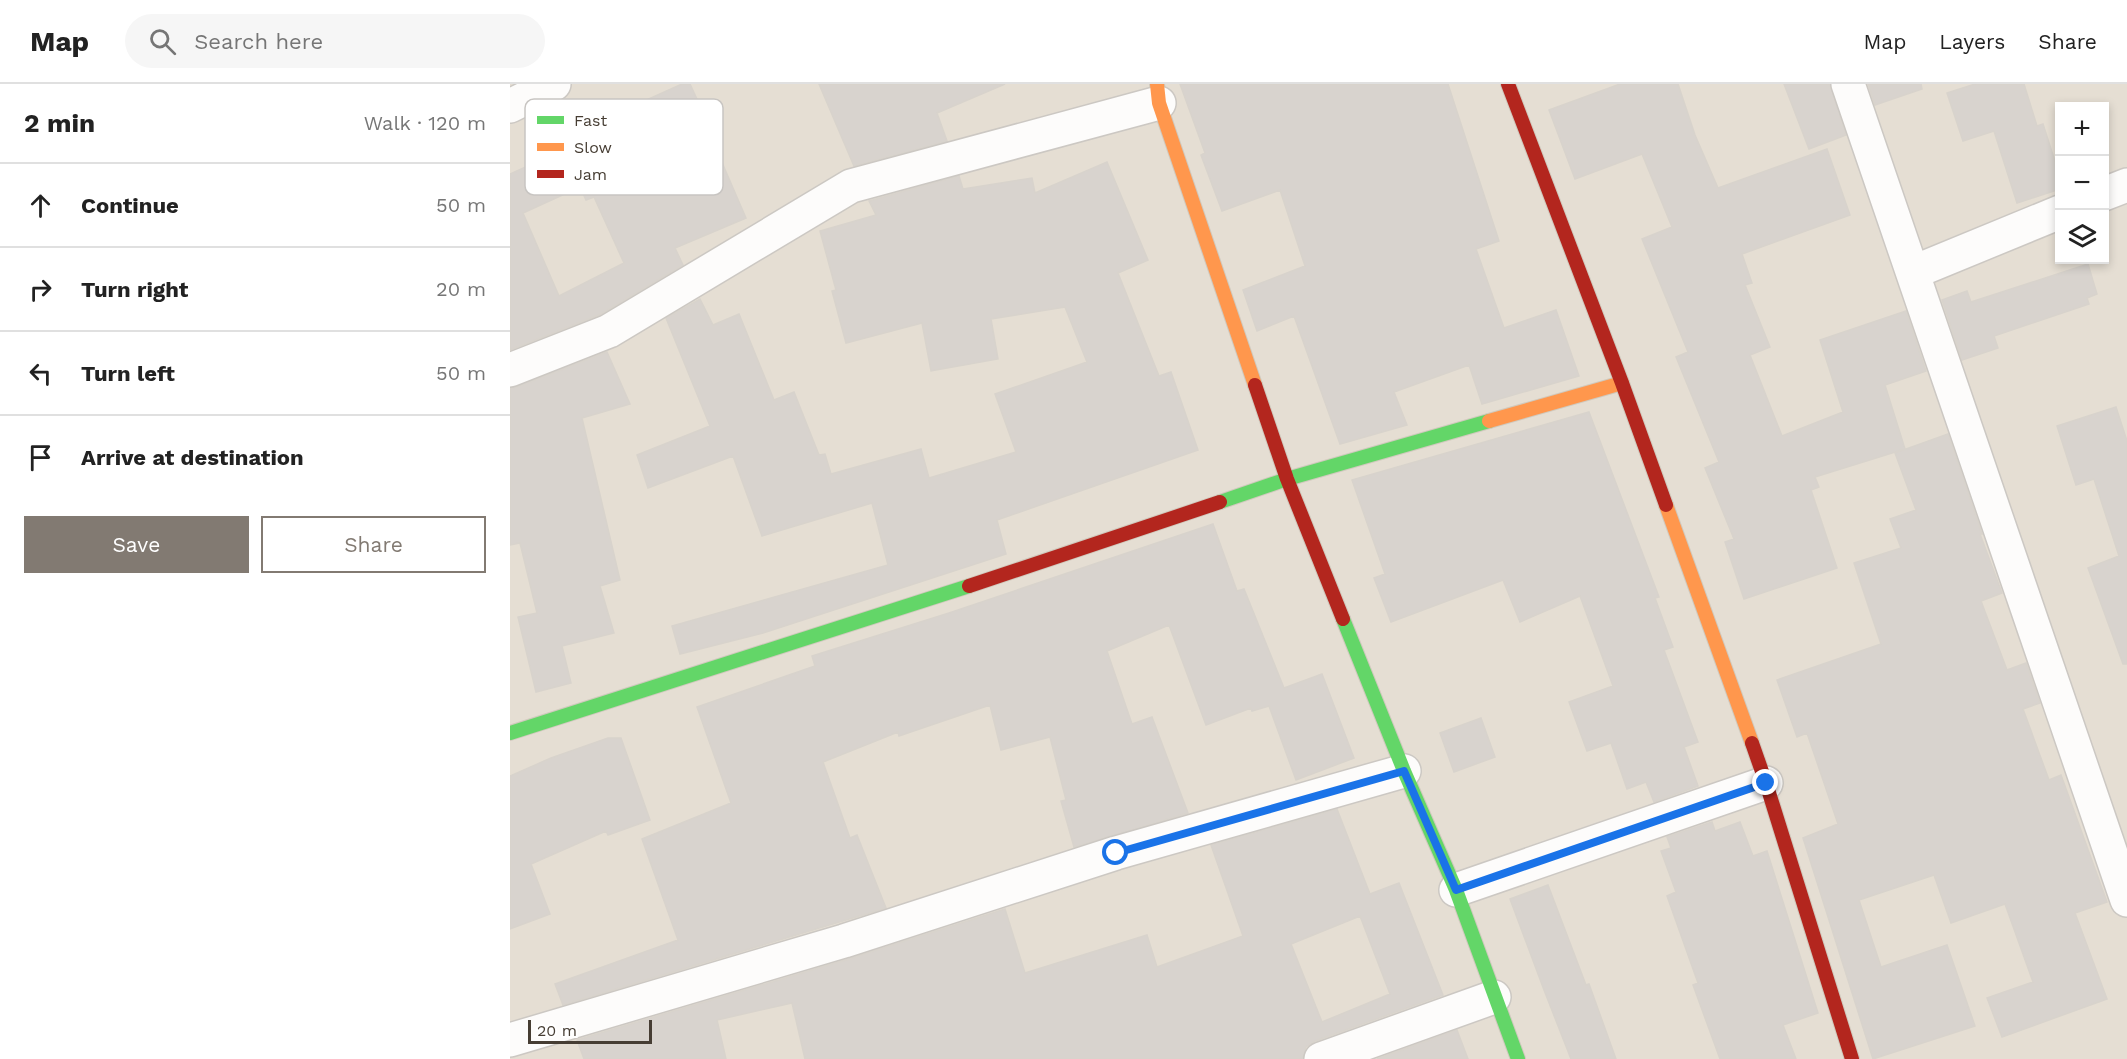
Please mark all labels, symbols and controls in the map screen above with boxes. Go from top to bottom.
search box [125,14,545,68]
text: Map [30,25,89,58]
icon: search [146,25,179,58]
text: Search here [194,29,323,54]
text: Map [1863,29,1906,54]
text: Layers [1939,29,2005,54]
text: Share [2038,29,2097,54]
legend [525,99,723,195]
map controls [2055,102,2109,264]
button: + [2055,102,2109,156]
text: 2 min [24,108,95,138]
text: Walk · 120 m [364,111,486,135]
text: Fast [574,111,607,130]
text: Slow [574,138,612,157]
button: − [2055,156,2109,210]
text: Jam [574,165,607,184]
icon: ahead [24,189,57,222]
text: Continue [81,193,179,218]
text: 50 m [436,193,486,217]
button: layers [2055,210,2109,264]
icon: right [24,273,57,306]
text: Turn right [81,277,188,302]
text: 20 m [436,277,486,301]
icon: left [24,357,57,390]
text: Turn left [81,361,175,386]
text: 50 m [436,361,486,385]
icon: arrive [24,441,57,474]
text: Arrive at destination [81,445,304,470]
button: Save [24,516,249,573]
button: Share [261,516,486,573]
route end [1752,769,1778,795]
route start [1102,839,1128,865]
scale bar [528,1017,652,1044]
text: 20 m [537,1021,577,1040]

